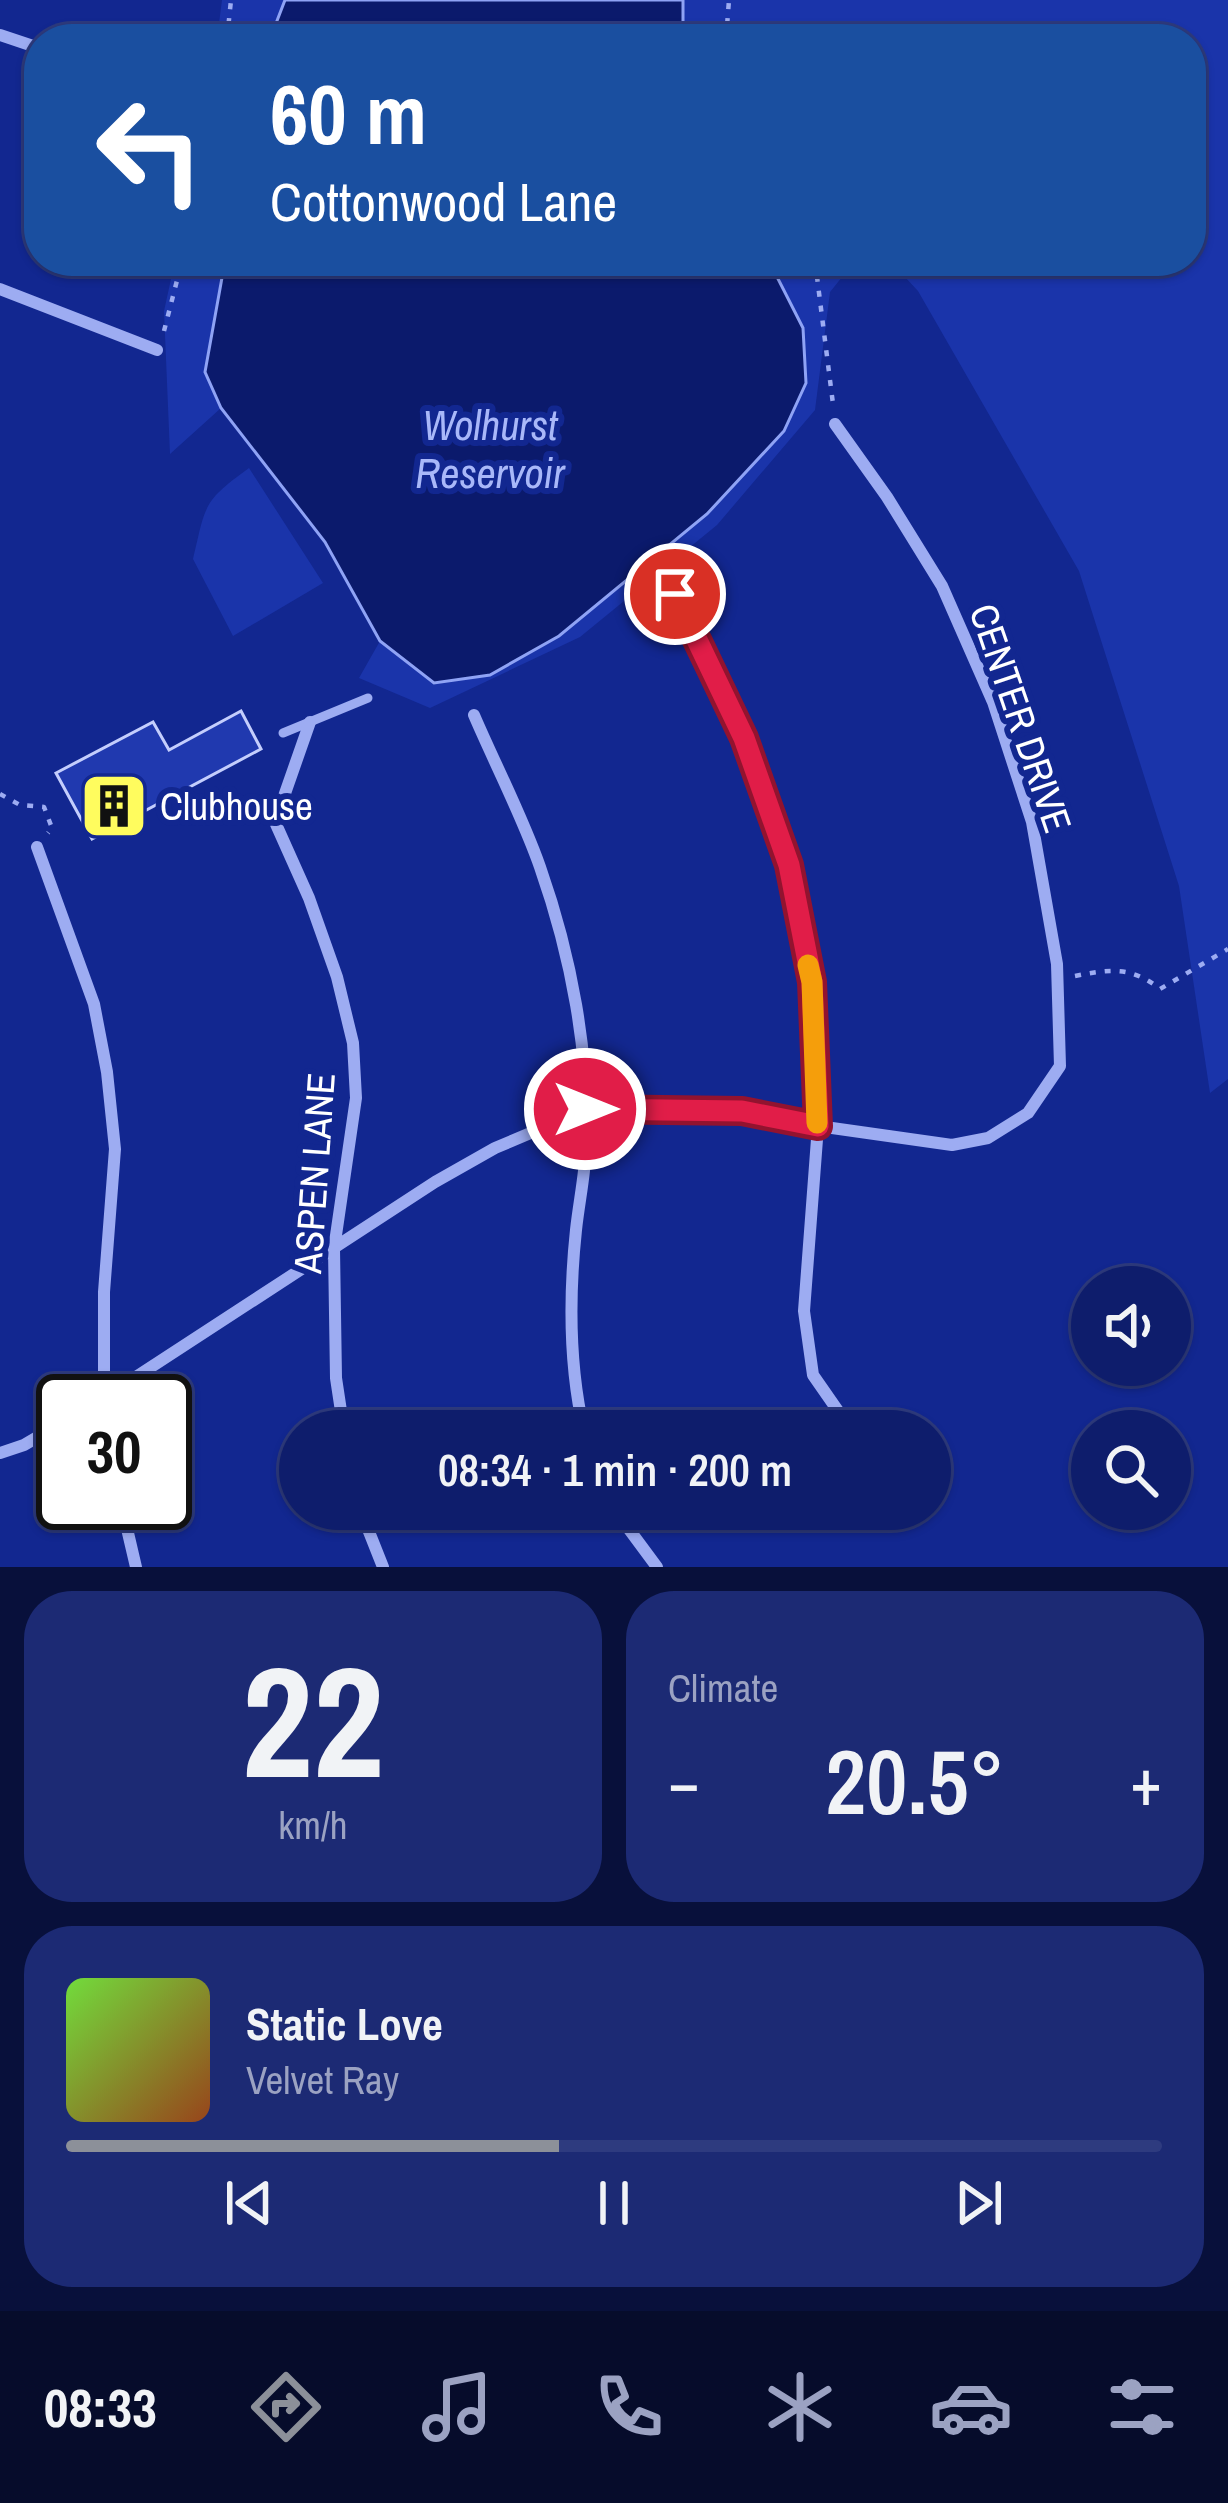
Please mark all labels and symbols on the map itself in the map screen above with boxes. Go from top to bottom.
water label: Wolhurst Reservoir [415,397,566,501]
pin [624,543,726,645]
street label: CENTER DRIVE [958,597,1084,839]
building icon: Clubhouse [79,771,149,841]
place label: Clubhouse [160,780,313,832]
position arrow [522,1046,648,1172]
street label: ASPEN LANE [281,1071,347,1276]
speed limit sign: 30 [36,1374,192,1530]

